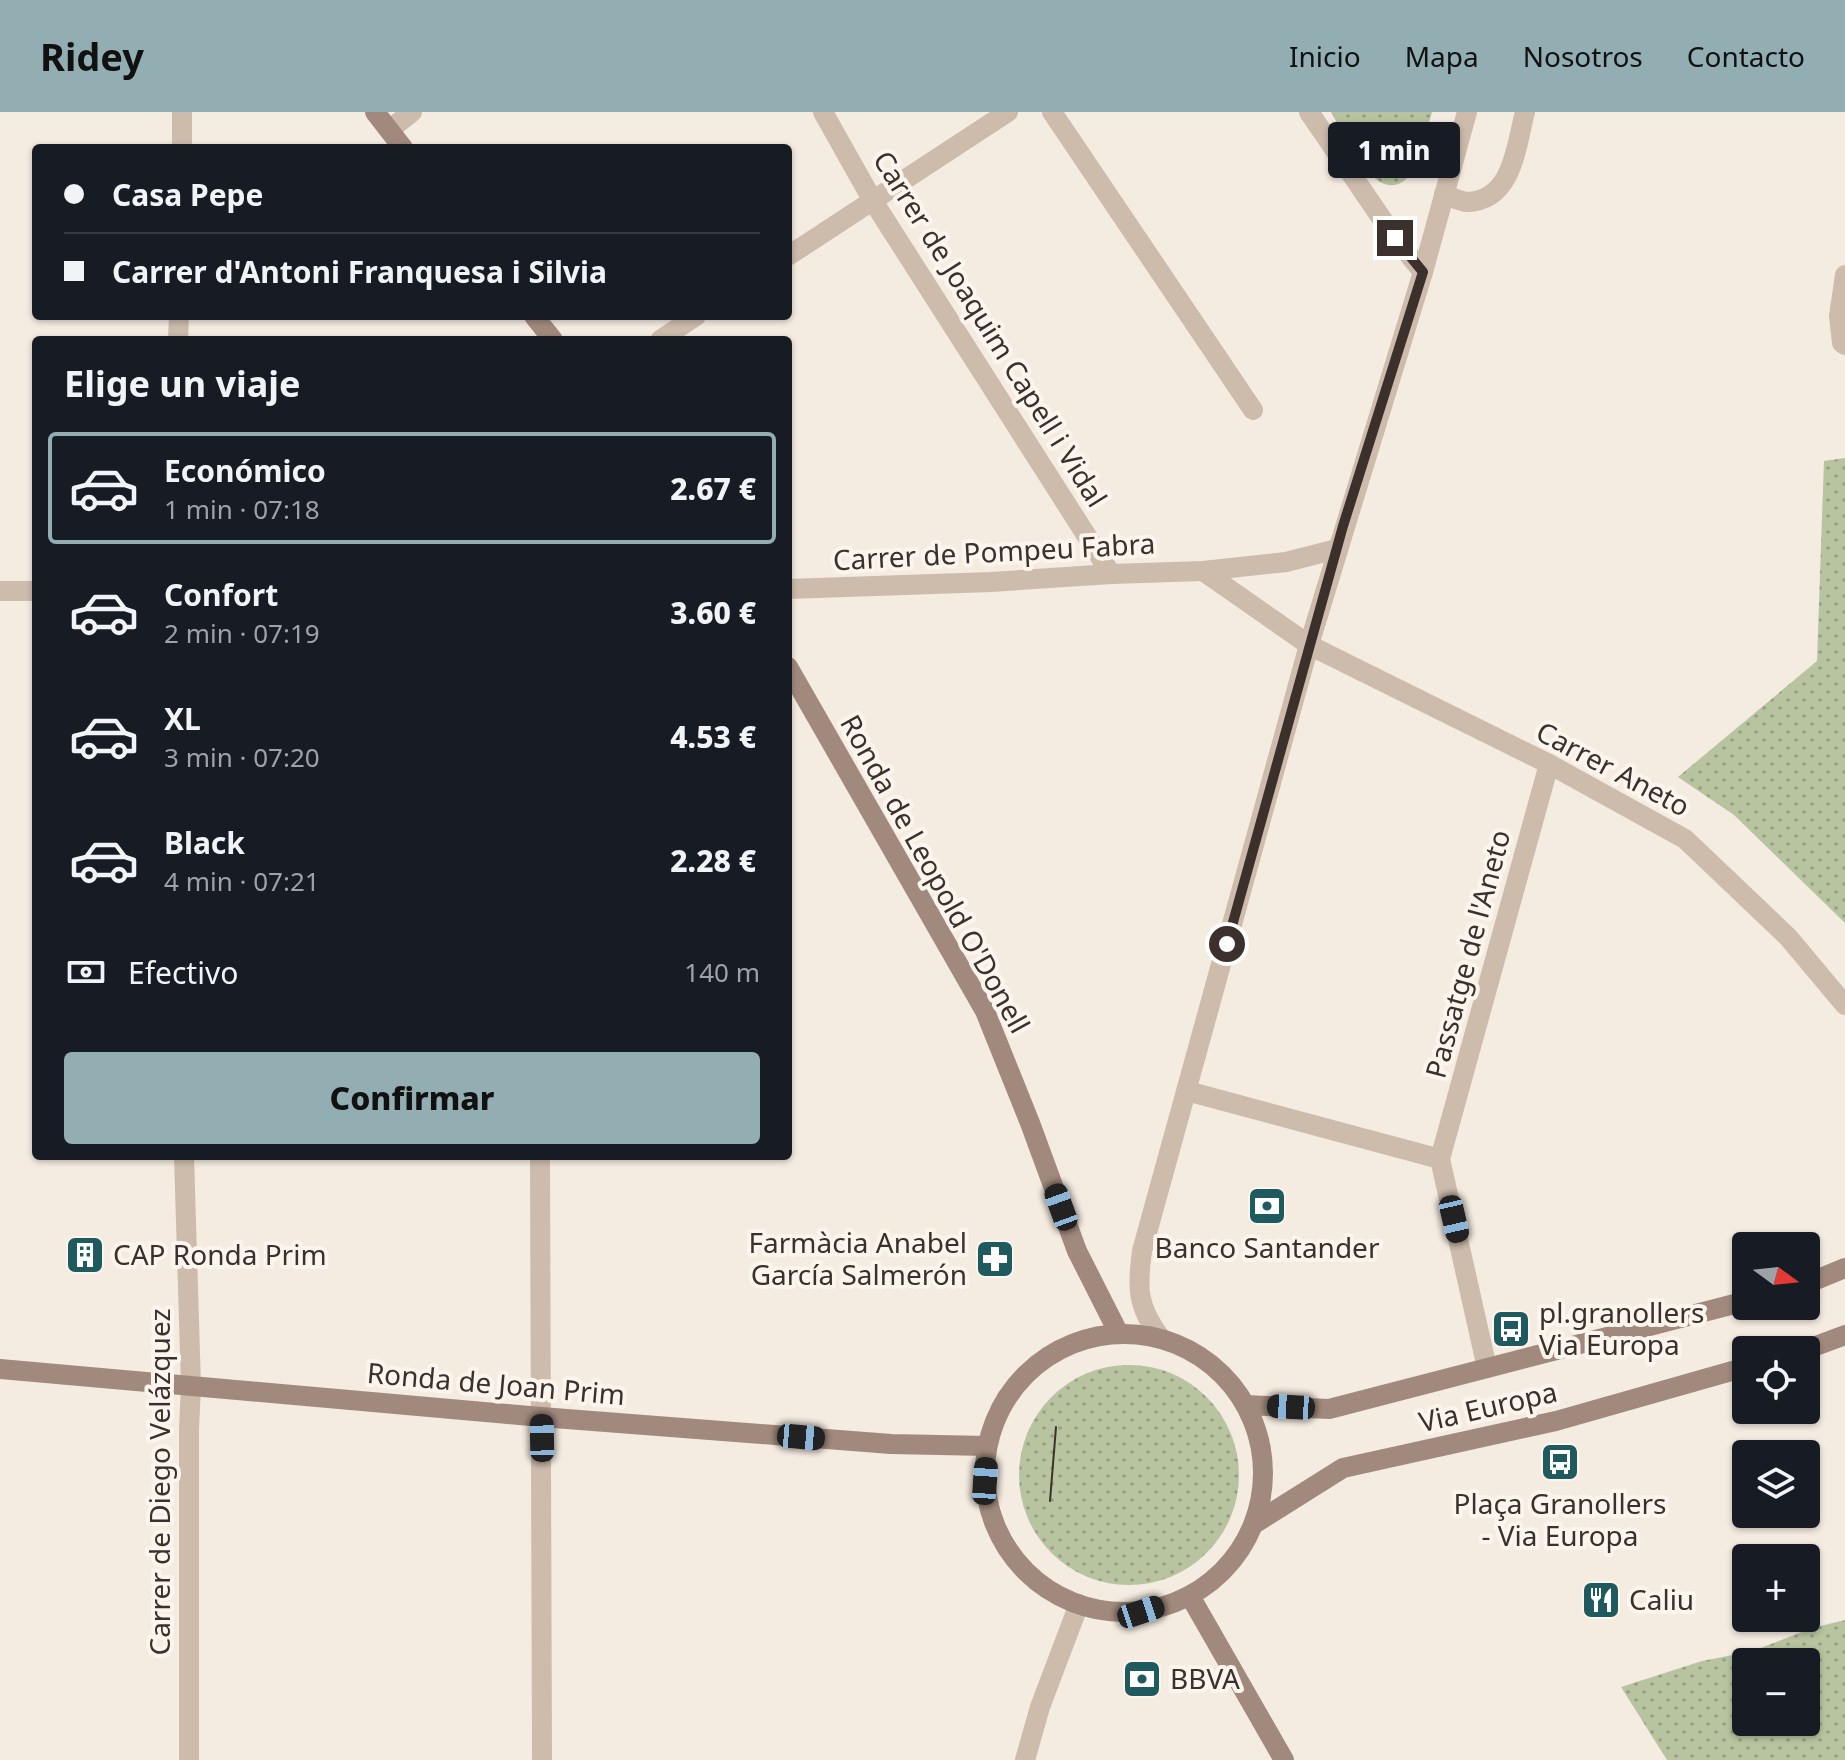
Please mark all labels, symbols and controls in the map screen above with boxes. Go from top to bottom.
text: Ridey [40,30,144,82]
text: Inicio [1289,37,1361,75]
text: Mapa [1405,37,1479,75]
text: Nosotros [1523,37,1643,75]
text: Contacto [1687,37,1805,75]
callout: 1 min [1329,122,1461,178]
text: 1 min [1358,132,1430,168]
street label: Carrer de Joaquim Capell i Vidal [865,143,1116,514]
text: Casa Pepe [112,174,263,215]
route end [1377,220,1413,256]
text: Carrer d'Antoni Franquesa i Silvia [112,251,607,292]
text: Elige un viaje [64,359,301,408]
text: Económico [164,450,326,491]
icon: car [68,452,140,524]
text: 2.67 € [670,468,756,509]
text: 1 min · 07:18 [164,491,320,527]
street label: Carrer de Pompeu Fabra [832,524,1156,578]
text: Confort [164,574,278,615]
icon: car [68,576,140,648]
text: 3.60 € [670,592,756,633]
text: 2 min · 07:19 [164,615,320,651]
text: XL [164,698,201,739]
icon: car [68,700,140,772]
street label: Ronda de Leopold O'Donell [832,708,1039,1040]
street label: Carrer Aneto [1530,712,1697,824]
text: 4.53 € [670,716,756,757]
text: 3 min · 07:20 [164,739,320,775]
text: Black [164,822,245,863]
icon: car [68,824,140,896]
street label: Passatge de l'Aneto [1416,825,1518,1082]
text: 2.28 € [670,840,756,881]
text: 4 min · 07:21 [164,863,320,899]
route start [1209,926,1245,962]
icon: cash [64,950,108,994]
text: Efectivo [128,952,238,993]
text: 140 m [684,954,760,990]
button: Confirmar [64,1052,760,1144]
car [1042,1180,1080,1234]
bank icon: Banco Santander [1246,1185,1288,1227]
car [1437,1193,1471,1245]
place label: Farmàcia Anabel García Salmerón [749,1223,967,1293]
place label: Banco Santander [1155,1228,1380,1266]
north arrow [1732,1232,1820,1320]
map controls [1732,1232,1820,1736]
building icon: CAP Ronda Prim [64,1234,106,1276]
place label: CAP Ronda Prim [113,1235,327,1273]
pharmacy icon: Farmàcia Anabel García Salmerón [974,1238,1016,1280]
place label: pl.granollers Via Europa [1539,1293,1704,1363]
street label: Carrer de Diego Velázquez [140,1308,178,1656]
bus stop icon: pl.granollers Via Europa [1490,1308,1532,1350]
button: locate [1732,1336,1820,1424]
street label: Ronda de Joan Prim [365,1353,627,1413]
street label: Via Europa [1415,1372,1561,1440]
car [1266,1394,1316,1420]
car [530,1414,554,1462]
car [776,1423,826,1451]
button: layers [1732,1440,1820,1528]
bus stop icon: Plaça Granollers - Via Europa [1539,1441,1581,1483]
car [971,1456,999,1506]
place label: Plaça Granollers - Via Europa [1454,1484,1666,1554]
button: + [1732,1544,1820,1632]
restaurant icon: Caliu [1580,1579,1622,1621]
place label: Caliu [1629,1580,1694,1618]
car [1114,1593,1168,1631]
button: − [1732,1648,1820,1736]
bank icon: BBVA [1121,1658,1163,1700]
place label: BBVA [1170,1659,1240,1697]

